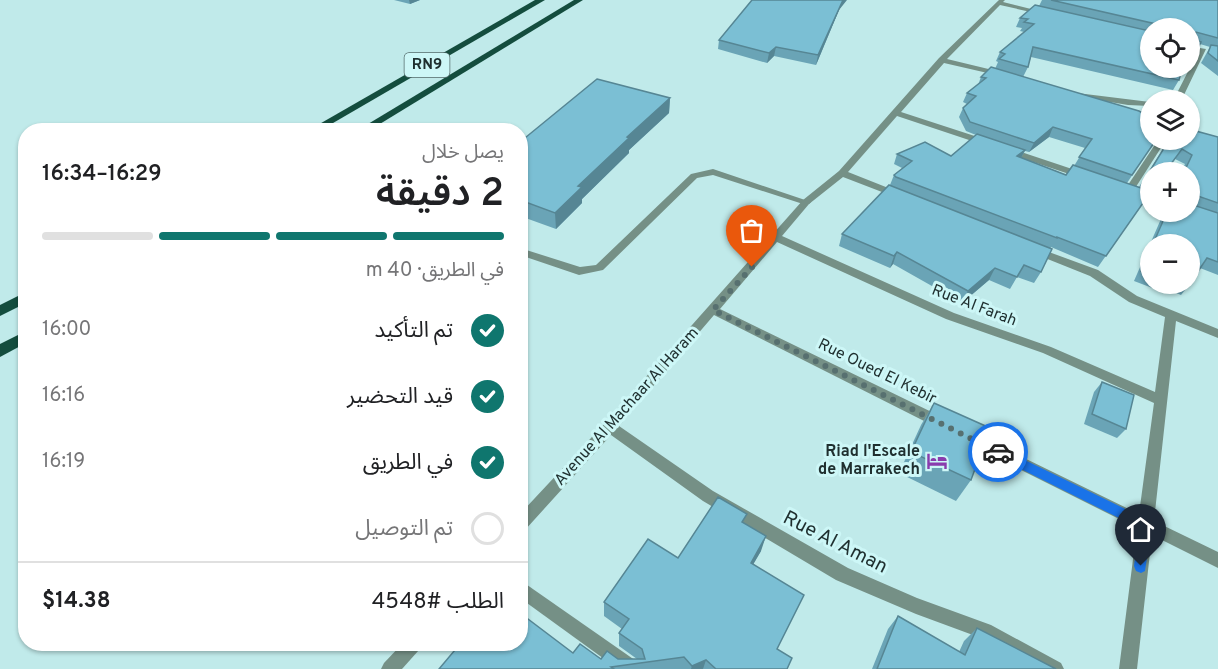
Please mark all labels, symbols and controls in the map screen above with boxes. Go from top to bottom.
map controls [1140,18,1200,294]
button: locate [1140,18,1200,78]
road number: RN9 [404,53,450,77]
button: layers [1140,90,1200,150]
text: يصل خلال [422,140,504,166]
text: 16:29–16:34 [42,161,162,188]
button: + [1140,162,1200,222]
text: 2 دقيقة [376,171,504,220]
pin [726,205,777,267]
icon: bag [735,214,768,247]
button: − [1140,234,1200,294]
text: في الطريق · 40 m [366,258,504,284]
street label: Rue Al Farah [929,281,1019,331]
icon: check [471,314,504,347]
text: 16:00 [42,317,91,343]
text: تم التأكيد [374,318,453,345]
street label: Avenue Al Machaar Al Haram [551,324,703,490]
street label: Rue Oued El Kebir [814,335,940,409]
icon: check [471,380,504,413]
text: 16:16 [42,383,85,409]
text: قيد التحضير [347,384,453,411]
courier [968,422,1028,482]
icon: car [982,436,1015,469]
place label: Riad l'Escale de Marrakech [818,442,920,480]
icon: check [471,446,504,479]
text: 16:19 [42,449,85,475]
hotel icon: Riad l'Escale de Marrakech [925,449,949,473]
text: في الطريق [363,450,453,477]
pin [1115,504,1166,566]
street label: Rue Al Aman [778,505,892,581]
icon: home [1124,513,1157,546]
text: تم التوصيل [355,516,453,543]
text: $14.38 [42,588,111,615]
text: الطلب #4548 [372,589,504,616]

